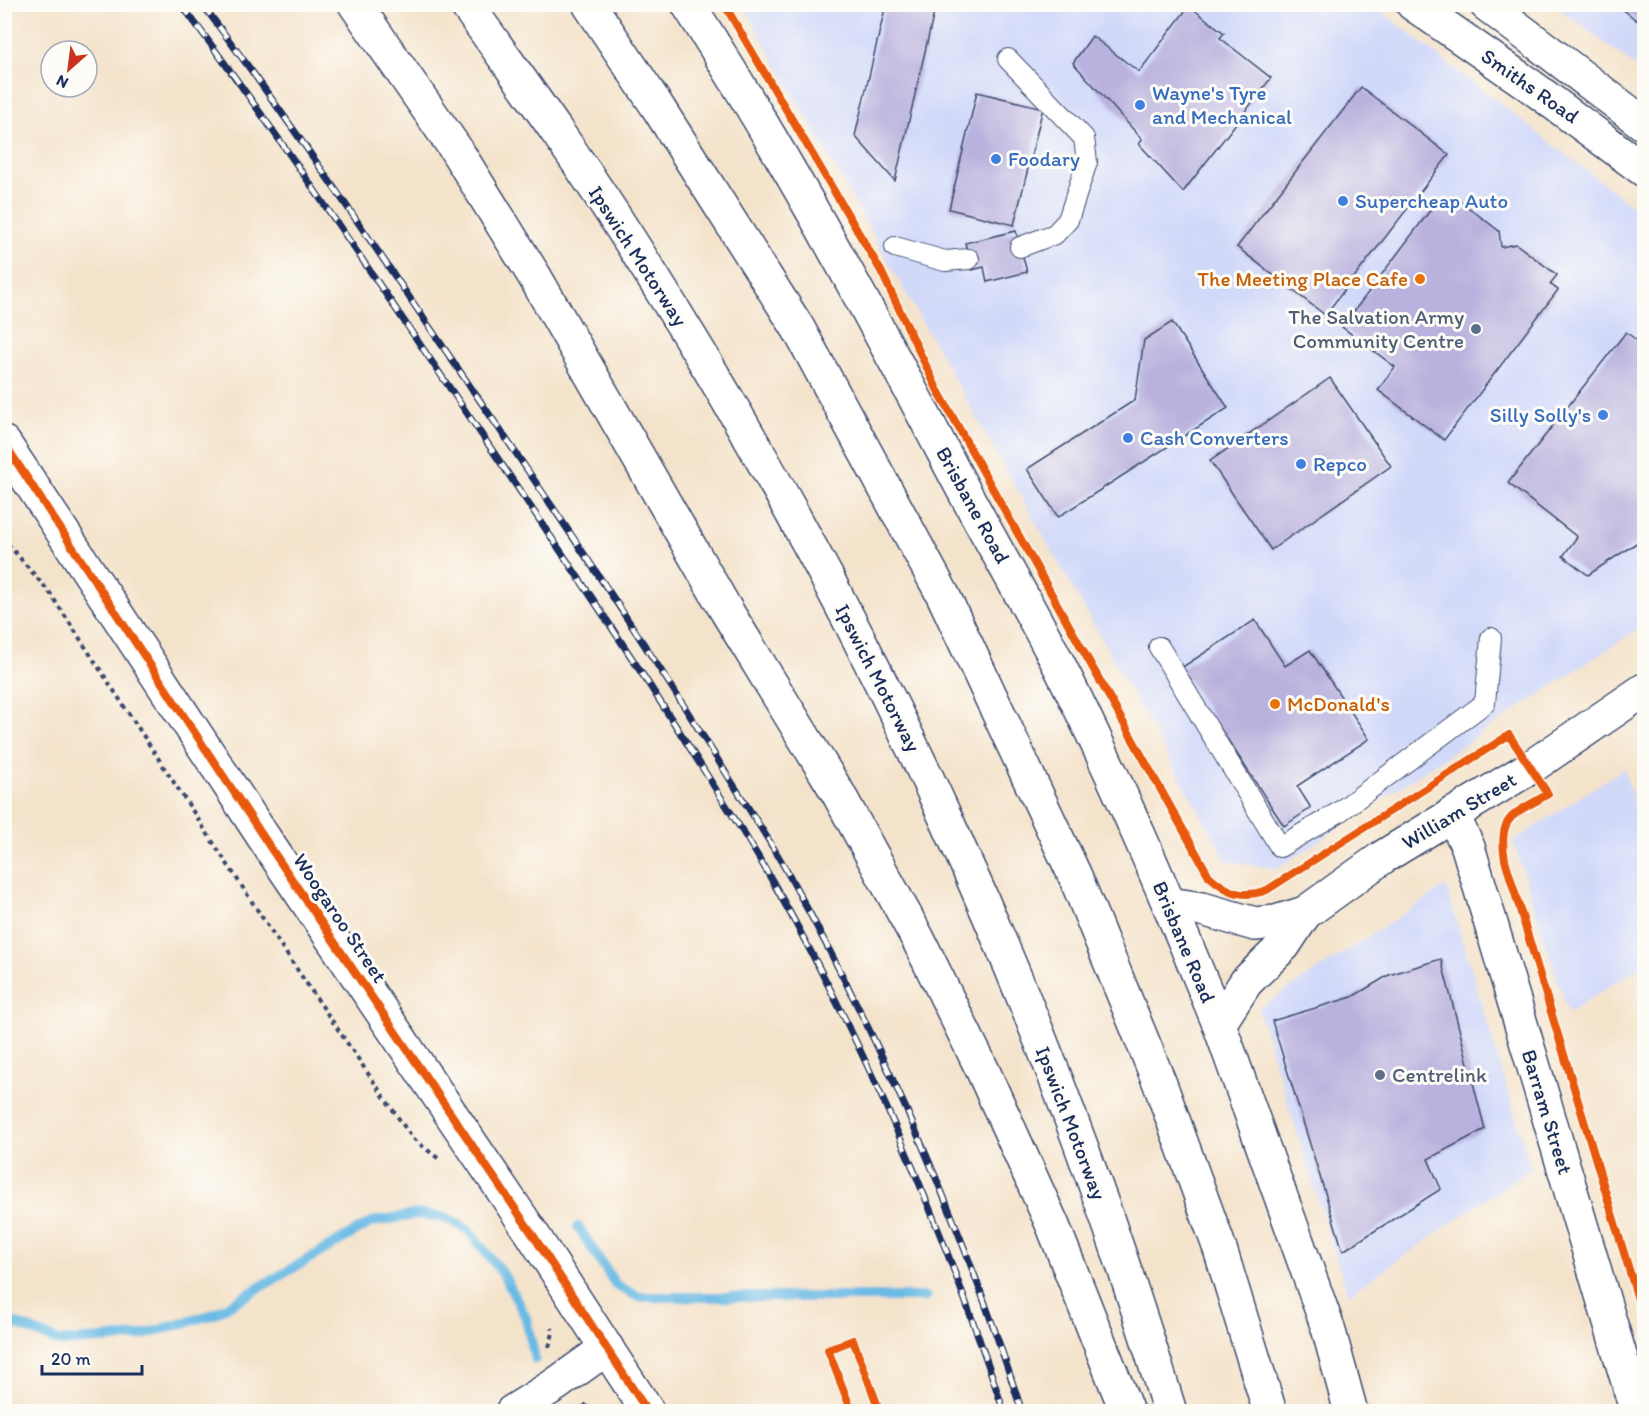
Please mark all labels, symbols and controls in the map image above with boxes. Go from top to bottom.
north arrow [39,39,99,99]
street label: Smiths Road [1477,43,1584,128]
text: N [53,71,71,93]
place label: Wayne's Tyre and Mechanical [1152,80,1292,129]
marker: Wayne's Tyre and Mechanical [1133,98,1147,112]
place label: Foodary [1008,146,1080,171]
marker: Foodary [989,152,1003,166]
street label: Ipswich Motorway [584,181,693,331]
place label: Supercheap Auto [1355,188,1508,213]
marker: Supercheap Auto [1336,194,1350,208]
place label: The Meeting Place Cafe [1197,266,1408,291]
marker: The Meeting Place Cafe [1413,272,1427,286]
place label: The Salvation Army Community Centre [1288,304,1464,353]
marker: The Salvation Army Community Centre [1469,322,1483,336]
place label: Silly Solly's [1490,402,1591,427]
marker: Silly Solly's [1596,408,1610,422]
place label: Cash Converters [1140,425,1289,450]
marker: Cash Converters [1121,431,1135,445]
street label: Brisbane Road [931,442,1016,567]
place label: Repco [1313,451,1367,476]
marker: Repco [1294,457,1308,471]
street label: Ipswich Motorway [830,600,927,756]
place label: McDonald's [1287,691,1390,716]
marker: McDonald's [1268,697,1282,711]
street label: William Street [1397,766,1521,855]
street label: Woogaroo Street [288,848,393,987]
street label: Brisbane Road [1148,877,1221,1006]
street label: Ipswich Motorway [1031,1042,1112,1203]
street label: Barram Street [1517,1046,1578,1177]
place label: Centrelink [1392,1062,1487,1087]
marker: Centrelink [1373,1068,1387,1082]
scale bar [42,1338,142,1376]
text: 20 m [51,1348,91,1370]

